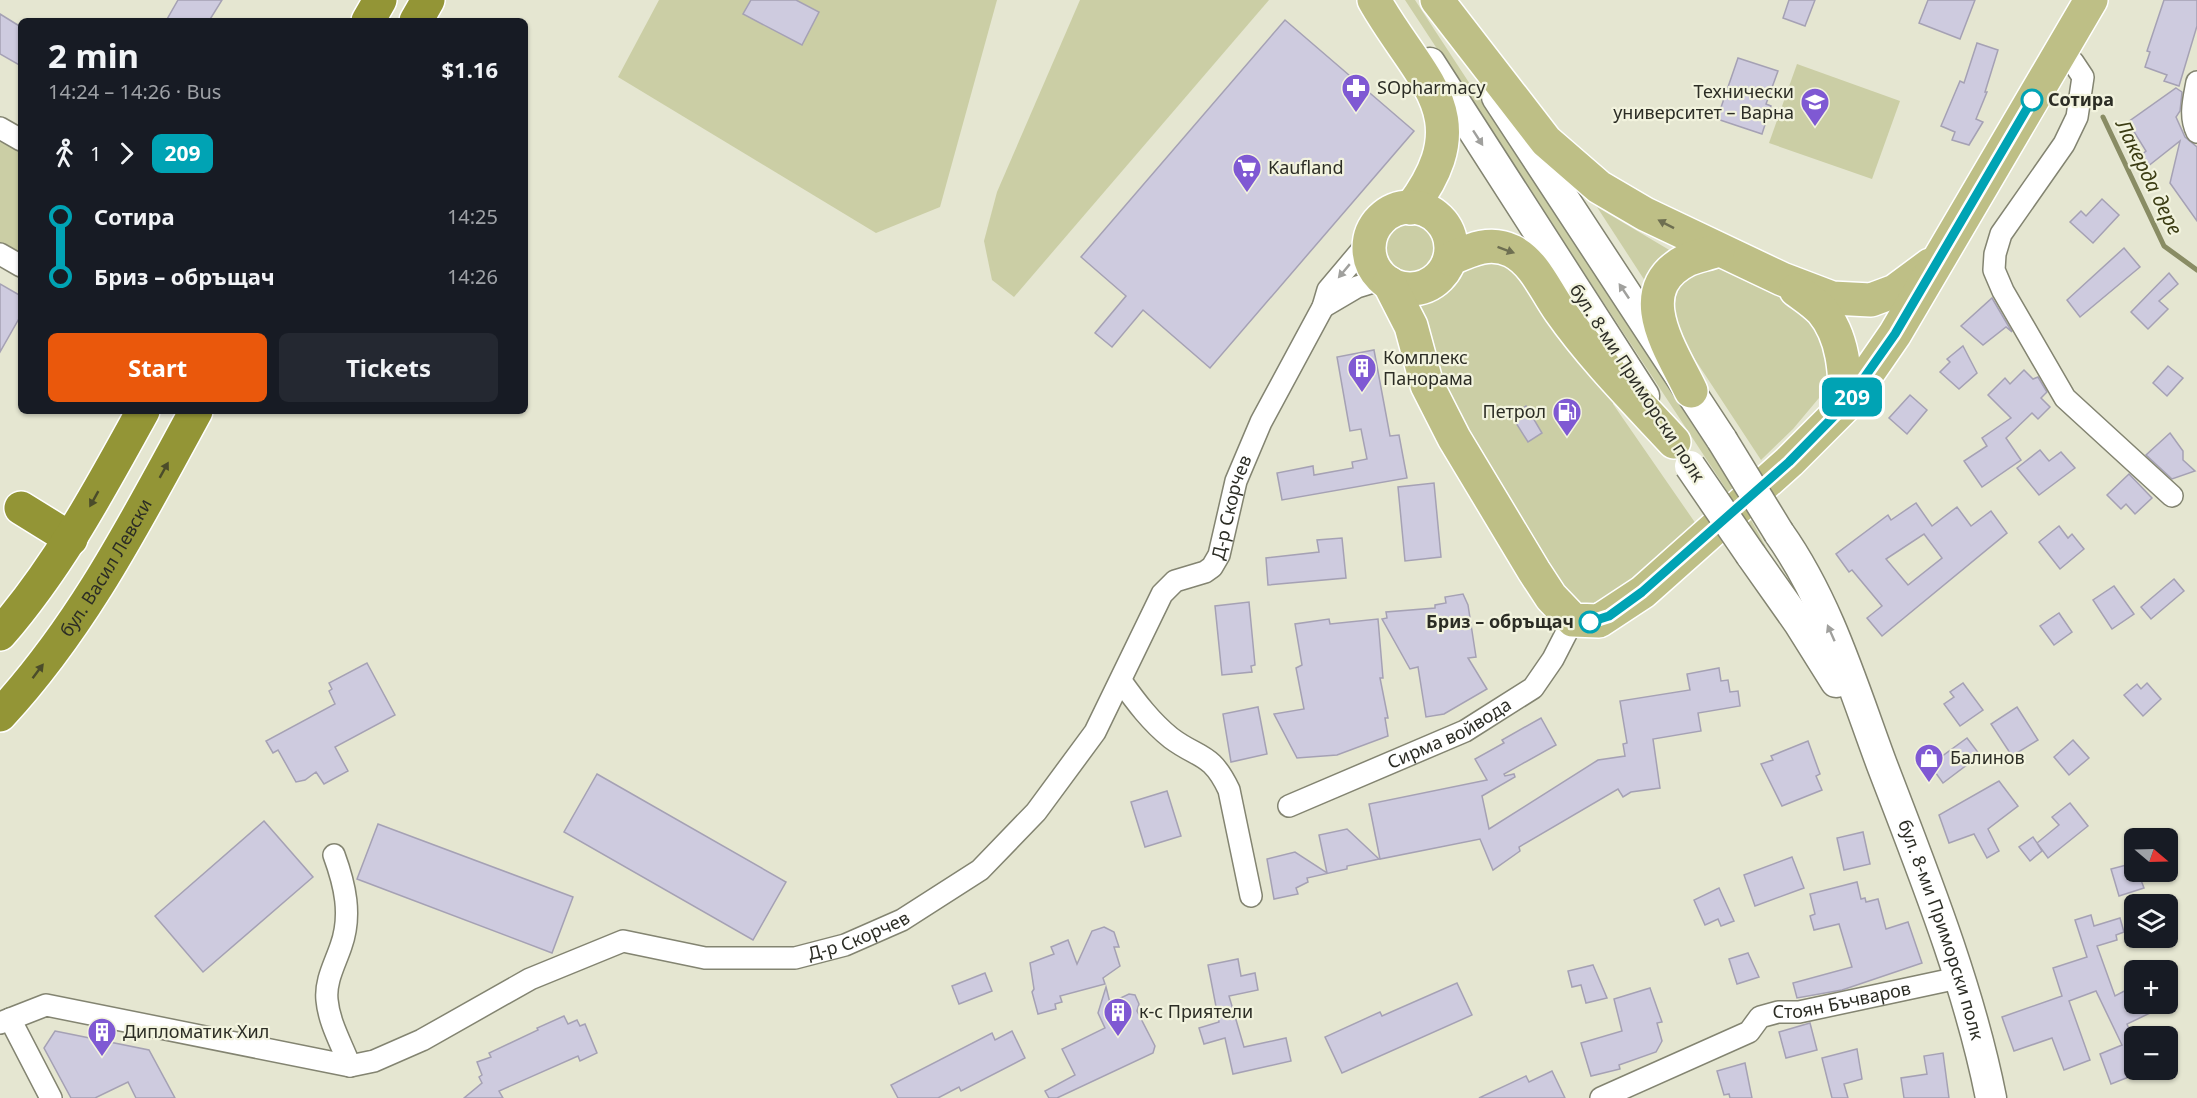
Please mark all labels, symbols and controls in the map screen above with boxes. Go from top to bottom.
text: 2 min [48,33,139,78]
text: $1.16 [441,54,498,84]
pharmacy icon: SOpharmacy [1340,72,1372,114]
place label: SOpharmacy [1377,75,1486,99]
text: 14:24 – 14:26 · Bus [48,78,221,105]
place label: Технически университет – Варна [1613,79,1794,124]
school or university icon: Технически университет – Варна [1799,86,1831,128]
place label: Сотира [2048,87,2114,111]
marker: Сотира [2021,89,2043,111]
water label: Лакерда дере [2109,114,2189,239]
one-way arrow [1472,129,1484,145]
icon: walk [48,137,81,170]
icon: forward [110,137,143,170]
text: 209 [164,139,201,167]
text: 1 [90,140,101,167]
supermarket icon: Kaufland [1231,152,1263,194]
place label: Kaufland [1268,155,1344,179]
text: Сотира [94,201,175,231]
text: 14:25 [447,203,498,230]
one-way arrow [1657,220,1674,229]
one-way arrow [1497,245,1515,255]
text: Бриз – обръщач [94,261,275,291]
text: 14:26 [447,263,498,290]
one-way arrow [1337,263,1350,279]
street label: бул. 8-ми Приморски полк [1565,279,1711,486]
one-way arrow [1618,282,1629,299]
button: Start [48,333,267,402]
button: Tickets [279,333,498,402]
place label: Комплекс Панорама [1383,345,1473,390]
building icon: Комплекс Панорама [1346,352,1378,394]
line badge: 209 [1818,378,1886,416]
text: 209 [1834,383,1870,411]
fuel station icon: Петрол [1551,396,1583,438]
place label: Петрол [1482,399,1546,423]
street label: Д-р Скорчев [1205,451,1257,562]
one-way arrow [159,462,169,479]
one-way arrow [89,490,99,507]
street label: бул. Васил Левски [54,494,157,641]
place label: Бриз – обръщач [1426,609,1574,633]
marker: Бриз – обръщач [1579,611,1601,633]
one-way arrow [1827,625,1836,642]
one-way arrow [31,663,43,678]
street label: Сирма войвода [1383,692,1515,774]
shop icon: Балинов [1913,742,1945,784]
place label: Балинов [1950,745,2025,769]
street label: бул. 8-ми Приморски полк [1893,816,1990,1043]
north arrow [2124,828,2178,882]
map controls [2124,828,2178,1080]
button: layers [2124,894,2178,948]
street label: Д-р Скорчев [805,905,914,965]
button: + [2124,960,2178,1014]
street label: Стоян Бъчваров [1772,975,1913,1023]
building icon: к-с Приятели [1102,996,1134,1038]
place label: к-с Приятели [1139,999,1253,1023]
building icon: Дипломатик Хил [86,1016,118,1058]
place label: Дипломатик Хил [123,1019,269,1043]
button: − [2124,1026,2178,1080]

